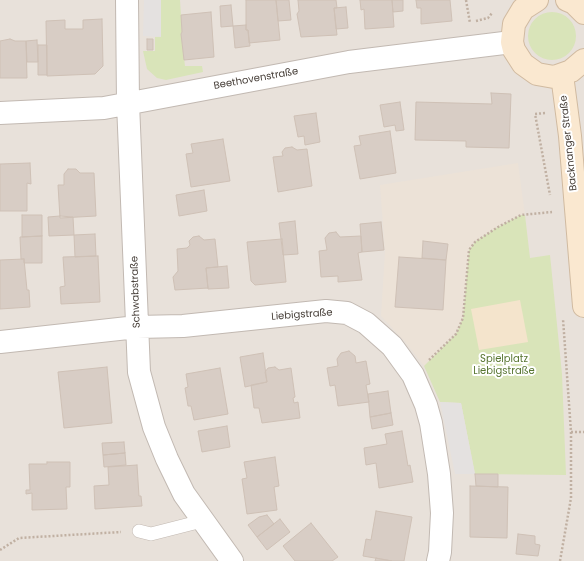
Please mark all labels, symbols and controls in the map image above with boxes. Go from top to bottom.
street label: Beethovenstraße [213,66,299,92]
street label: Backnanger Straße [558,95,580,191]
street label: Schwabstraße [129,256,143,328]
street label: Liebigstraße [271,307,333,323]
park label: Spielplatz Liebigstraße [473,353,535,376]

